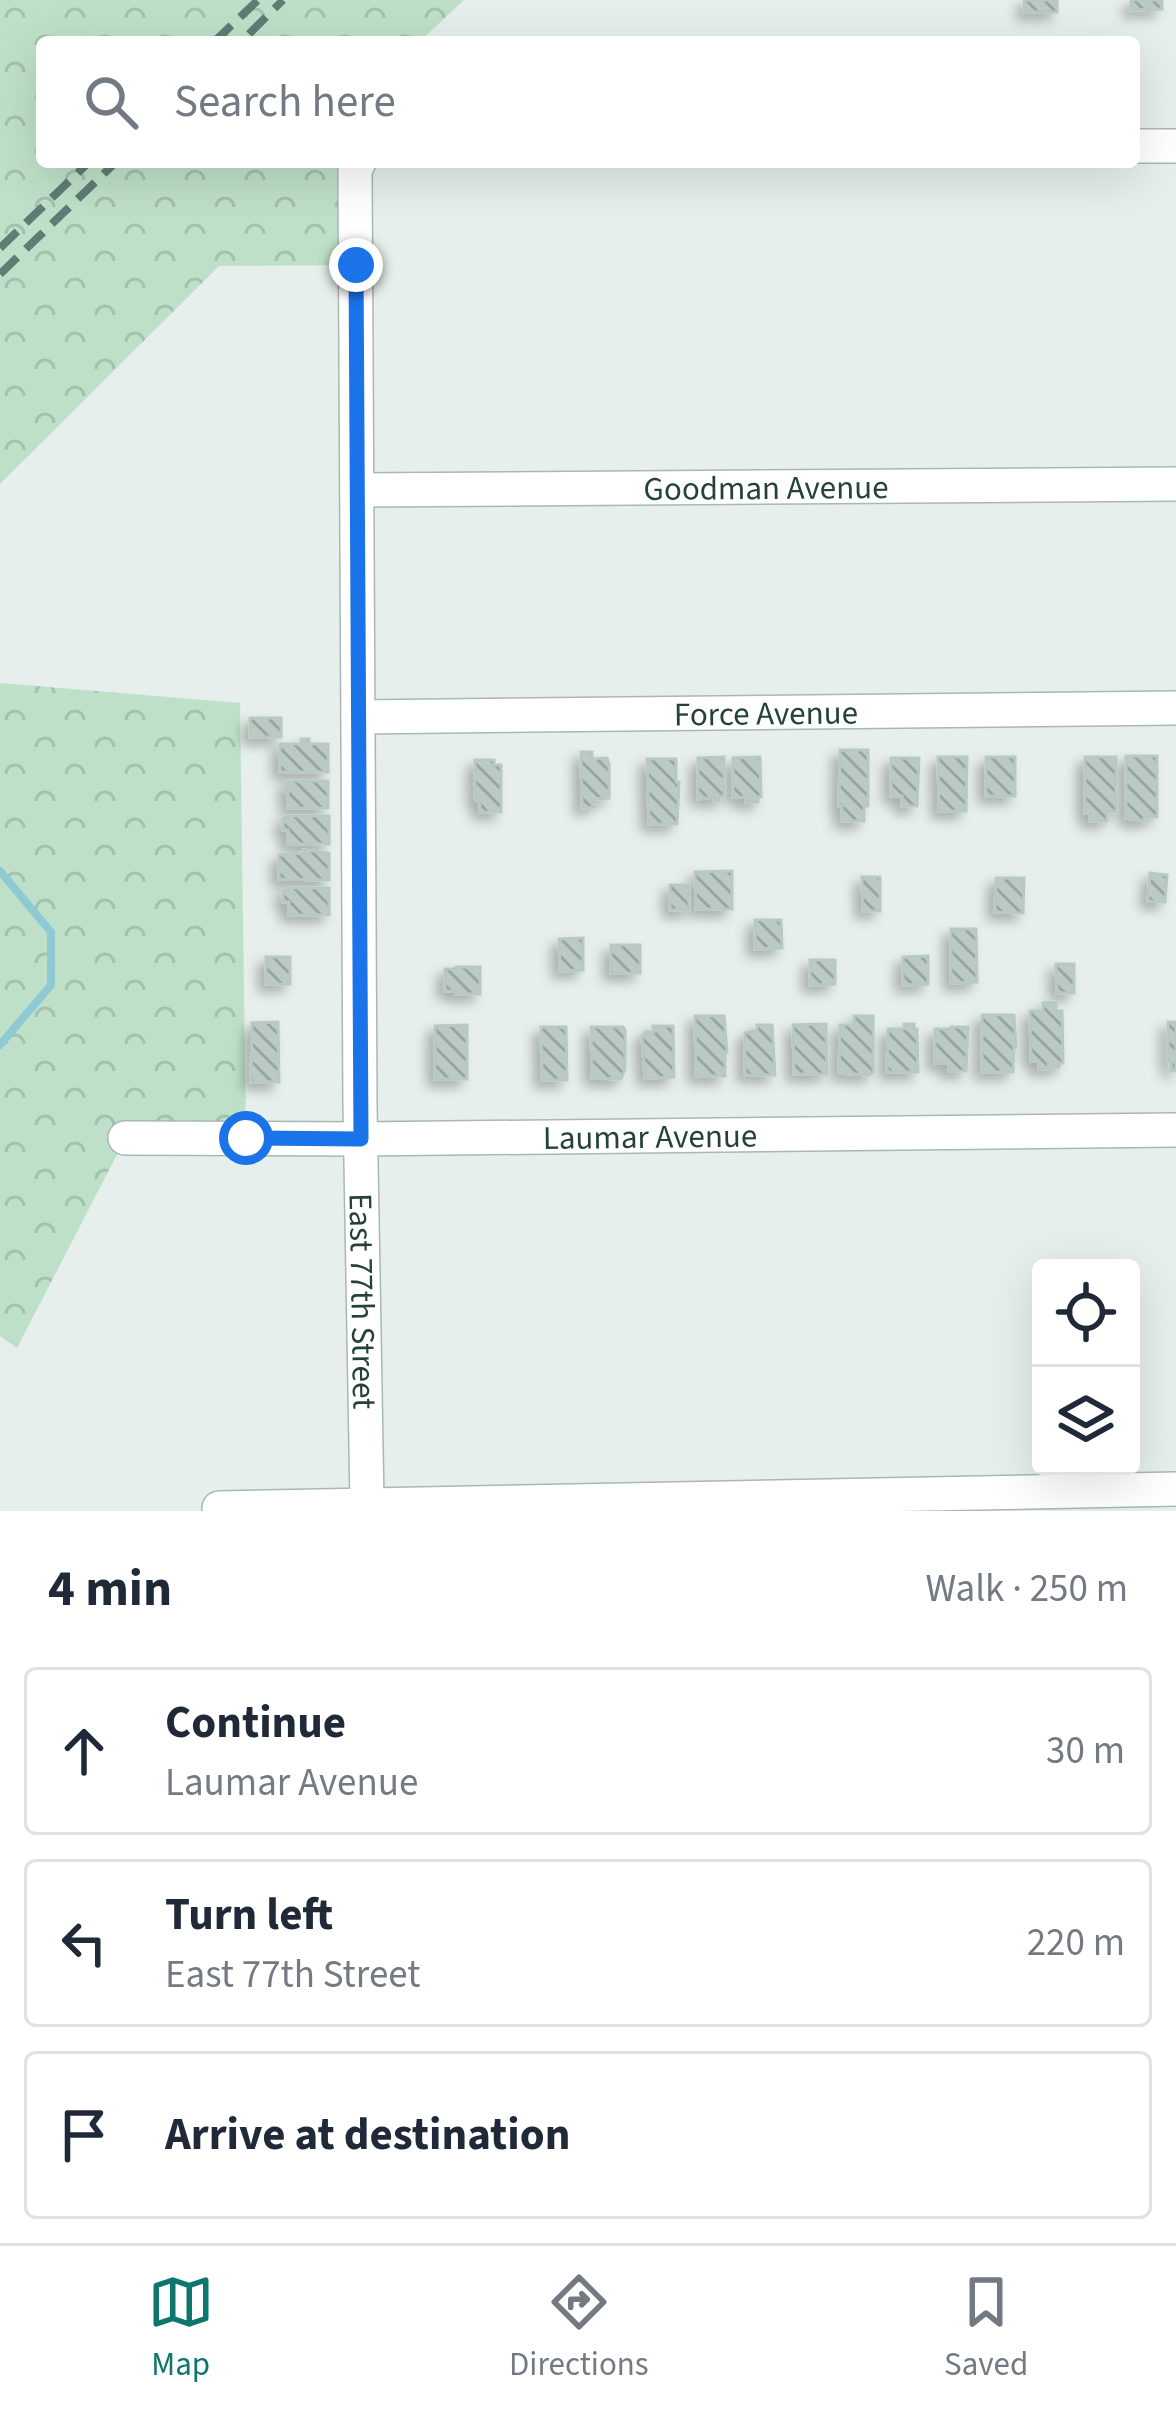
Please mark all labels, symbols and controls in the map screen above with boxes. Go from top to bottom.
search box [36,36,1140,168]
icon: search [78,69,144,135]
text: Search here [174,70,396,134]
route end [329,238,383,292]
street label: Goodman Avenue [643,464,889,513]
street label: Force Avenue [674,690,858,739]
route start [219,1111,273,1165]
street label: Laumar Avenue [543,1113,757,1162]
street label: East 77th Street [337,1193,387,1410]
map controls [1032,1259,1140,1475]
button: locate [1032,1259,1140,1367]
button: layers [1032,1367,1140,1475]
text: 4 min [48,1553,172,1625]
text: Walk · 250 m [925,1561,1128,1617]
text: Continue [165,1691,346,1755]
icon: ahead [51,1718,117,1784]
text: 30 m [1046,1723,1125,1779]
text: Laumar Avenue [165,1755,418,1811]
text: Turn left [165,1883,333,1947]
icon: left [51,1910,117,1976]
text: 220 m [1027,1915,1125,1971]
text: East 77th Street [165,1947,420,2003]
icon: arrive [51,2102,117,2168]
text: Arrive at destination [165,2103,570,2167]
tab: Map [148,2269,214,2388]
tab: Directions [509,2269,649,2388]
tab: Saved [944,2269,1028,2388]

